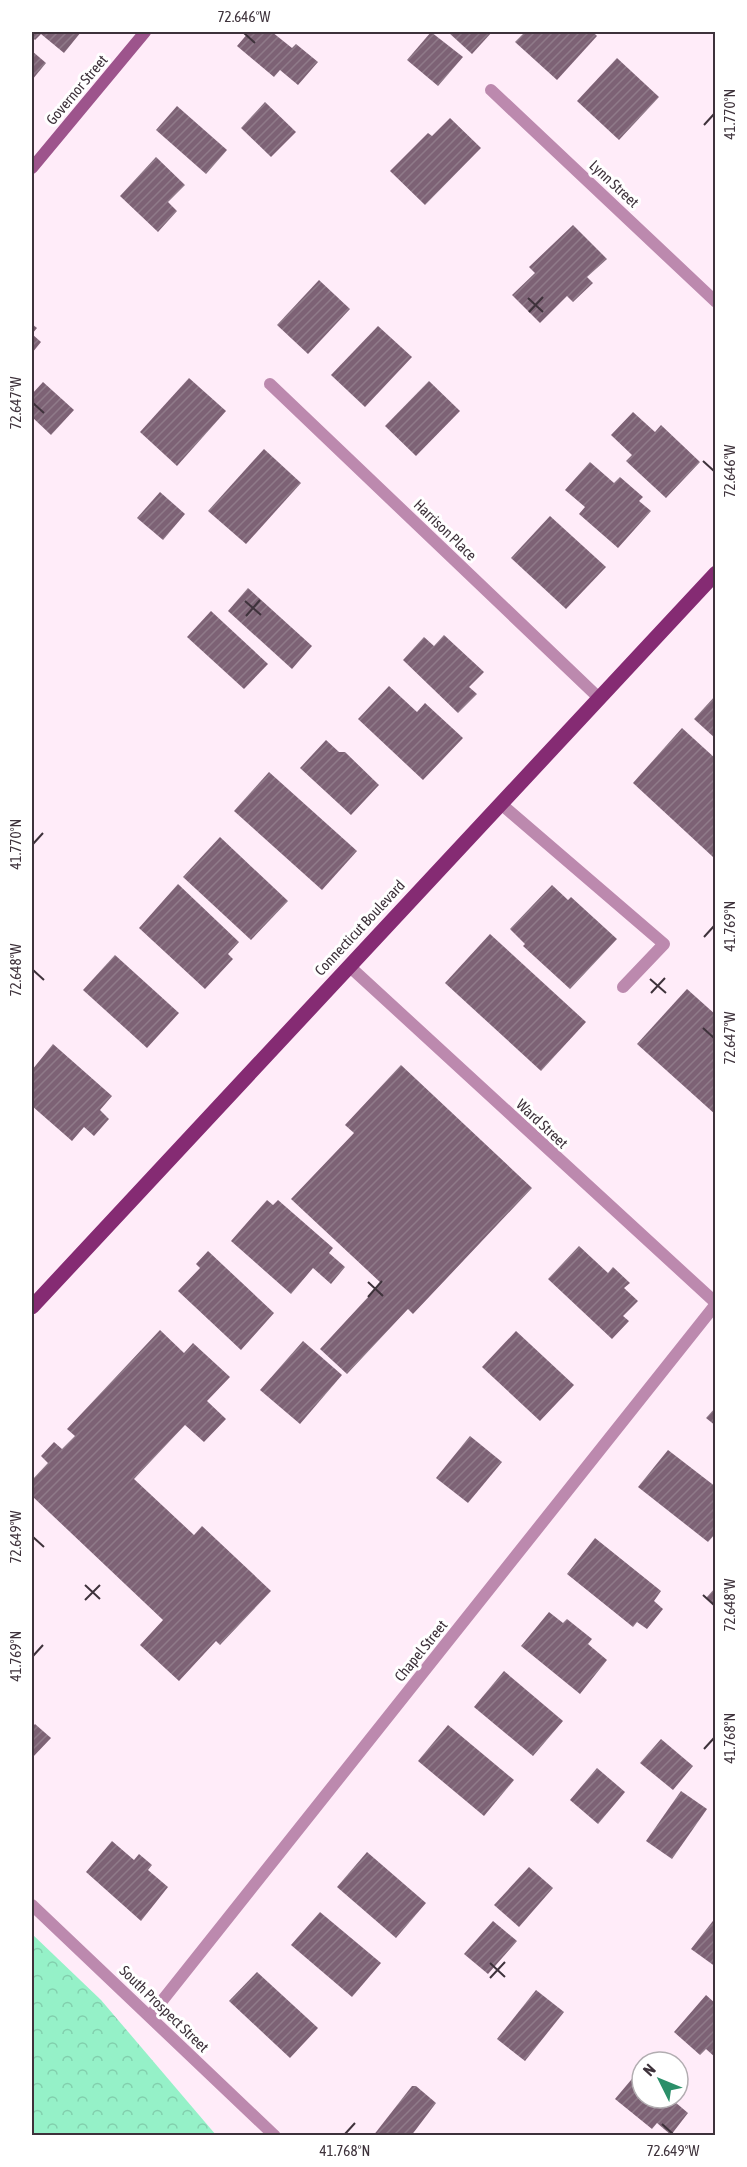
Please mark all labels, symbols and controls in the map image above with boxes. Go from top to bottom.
text: 72.646°W [218,8,271,25]
street label: Governor Street [43,51,111,128]
text: 41.770°N [721,89,738,139]
street label: Lynn Street [586,157,642,211]
text: 72.647°W [7,376,24,429]
text: 72.646°W [721,444,738,497]
street label: Harrison Place [411,496,480,564]
text: 41.770°N [7,819,24,869]
street label: Connecticut Boulevard [311,877,408,979]
text: 41.769°N [721,901,738,951]
text: 72.648°W [7,943,24,996]
text: 72.647°W [721,1011,738,1064]
street label: Ward Street [513,1096,572,1152]
text: 72.649°W [7,1510,24,1563]
text: 72.648°W [721,1578,738,1631]
street label: Chapel Street [391,1617,450,1685]
text: 41.769°N [7,1631,24,1681]
text: 41.768°N [721,1713,738,1763]
street label: South Prospect Street [116,1962,212,2055]
north arrow [630,2050,690,2110]
text: N [639,2060,659,2079]
text: 41.768°N [320,2142,370,2159]
text: 72.649°W [647,2142,700,2159]

